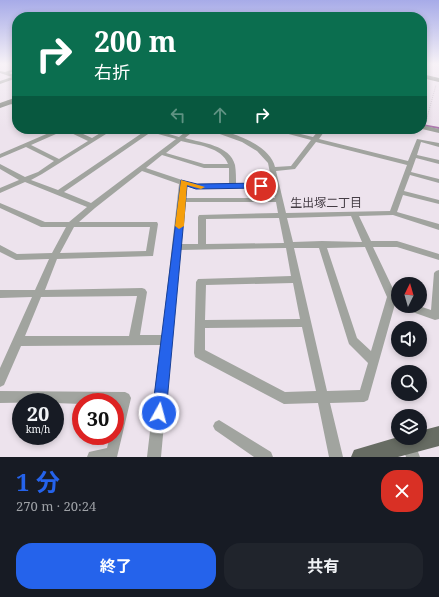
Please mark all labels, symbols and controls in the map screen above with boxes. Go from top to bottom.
text: 200 m [94,22,176,60]
icon: right [28,28,80,80]
text: 右折 [94,60,130,84]
icon: left [167,104,189,126]
icon: ahead [209,104,231,126]
icon: right [251,104,273,126]
pin [244,169,278,203]
icon: arrive [250,175,272,197]
district label: 生出塚二丁目 [290,194,362,211]
north arrow [391,277,427,313]
map controls [391,277,427,445]
button: sound [391,321,427,357]
button: search [391,365,427,401]
position arrow [138,392,180,434]
speed limit sign: 30 [72,393,124,445]
text: 20 [27,400,49,427]
button: layers [391,409,427,445]
text: km/h [26,422,50,436]
text: 1 分 [16,465,60,498]
button: close [381,470,423,512]
text: 270 m · 20:24 [16,497,96,515]
button: 終了 [16,543,216,589]
button: 共有 [224,543,423,589]

